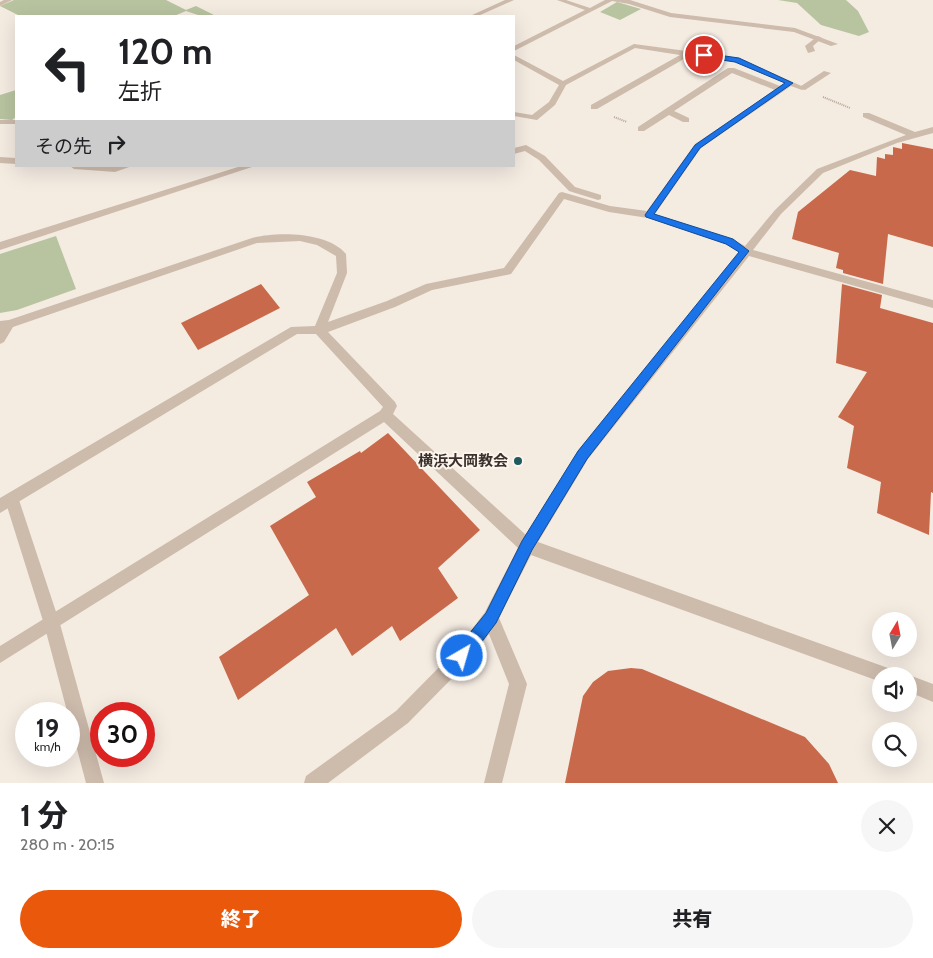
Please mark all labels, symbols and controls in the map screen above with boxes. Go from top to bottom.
text: 120 m [118,30,212,73]
pin [683,34,725,76]
icon: left [35,35,100,100]
icon: arrive [690,41,718,69]
text: 左折 [118,78,162,105]
icon: right [102,130,130,158]
text: その先 [35,135,92,158]
place label: 横浜大岡教会 [418,452,508,470]
marker: 横浜大岡教会 [512,455,524,467]
north arrow [872,612,918,658]
map controls [872,612,917,767]
position arrow [435,629,487,681]
button: sound [872,667,917,712]
speed limit sign: 30 [90,702,155,767]
text: 19 [36,713,59,743]
button: search [872,722,917,767]
text: km/h [34,739,61,754]
text: 1 分 [20,797,68,834]
button: close [861,800,913,852]
text: 280 m · 20:15 [20,835,115,854]
button: 終了 [20,890,462,948]
button: 共有 [472,890,913,948]

